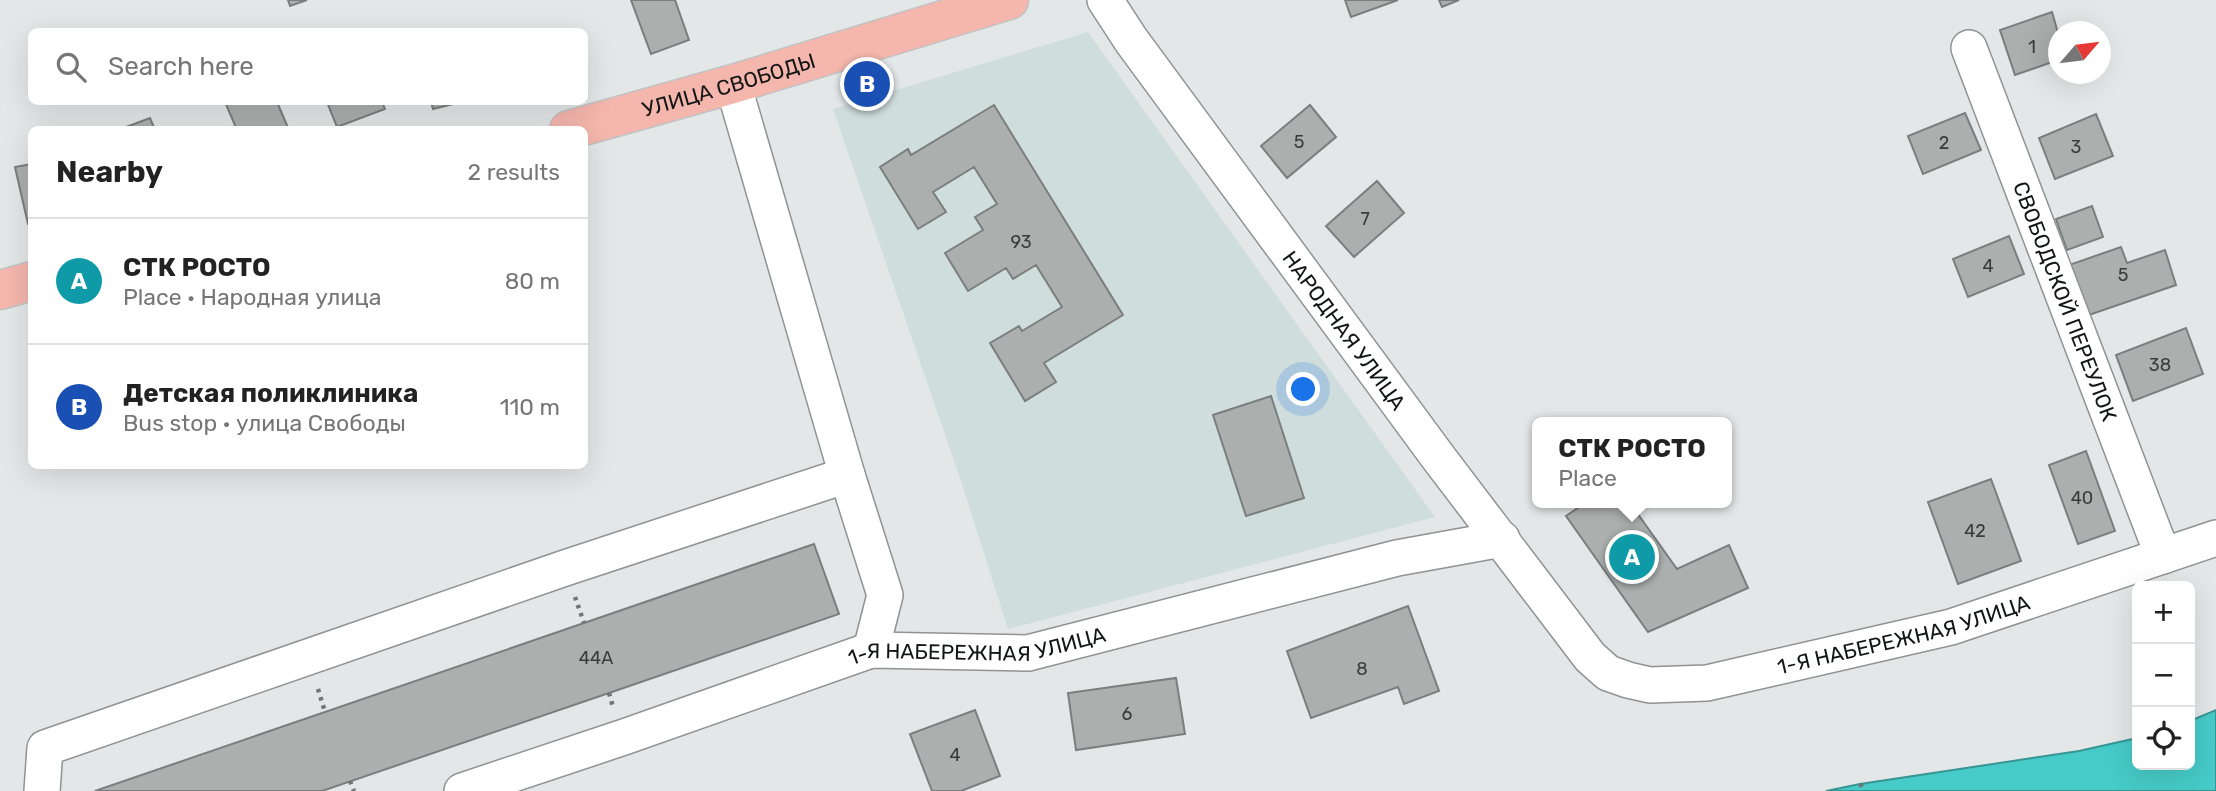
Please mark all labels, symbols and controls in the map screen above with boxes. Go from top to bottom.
north arrow [2048,21,2111,84]
search box [28,28,588,105]
house number: 1 [2028,36,2036,58]
street label: УЛИЦА СВОБОДЫ [639,47,818,121]
icon: search [52,48,90,86]
text: Search here [108,51,254,82]
pin: B [844,58,890,110]
house number: 5 [1294,131,1304,153]
house number: 2 [1939,132,1949,154]
house number: 3 [2071,136,2081,158]
text: Nearby [56,154,163,190]
text: 2 results [468,158,560,186]
street label: СВОБОДСКОЙ ПЕРЕУЛОК [2009,178,2123,425]
house number: 7 [1360,208,1370,230]
house number: 93 [1010,231,1032,253]
street label: НАРОДНАЯ УЛИЦА [1278,246,1411,415]
text: СТК РОСТО [123,252,271,283]
house number: 4 [1982,255,1994,277]
house number: 5 [2118,264,2128,286]
text: A [71,267,87,295]
text: 80 m [505,267,560,295]
text: Place · Народная улица [123,283,381,311]
house number: 38 [2149,354,2171,376]
your location [1286,372,1320,406]
text: Детская поликлиника [123,378,418,409]
text: B [71,393,87,421]
text: 110 m [500,393,560,421]
text: Bus stop · улица Свободы [123,409,406,437]
popup [1532,417,1732,508]
text: СТК РОСТО [1558,433,1706,464]
text: Place [1558,464,1617,492]
house number: 40 [2071,487,2093,509]
house number: 42 [1964,520,1986,542]
pin: A [1609,531,1655,583]
map controls [2132,581,2195,770]
button: + [2132,581,2195,644]
street label: 1-Я НАБЕРЕЖНАЯ УЛИЦА [1775,589,2033,679]
street label: 1-Я НАБЕРЕЖНАЯ УЛИЦА [844,621,1108,670]
button: − [2132,644,2195,707]
house number: 44А [579,647,613,669]
house number: 8 [1356,658,1368,680]
house number: 6 [1122,703,1133,725]
button: locate [2132,707,2195,770]
house number: 4 [949,744,961,766]

